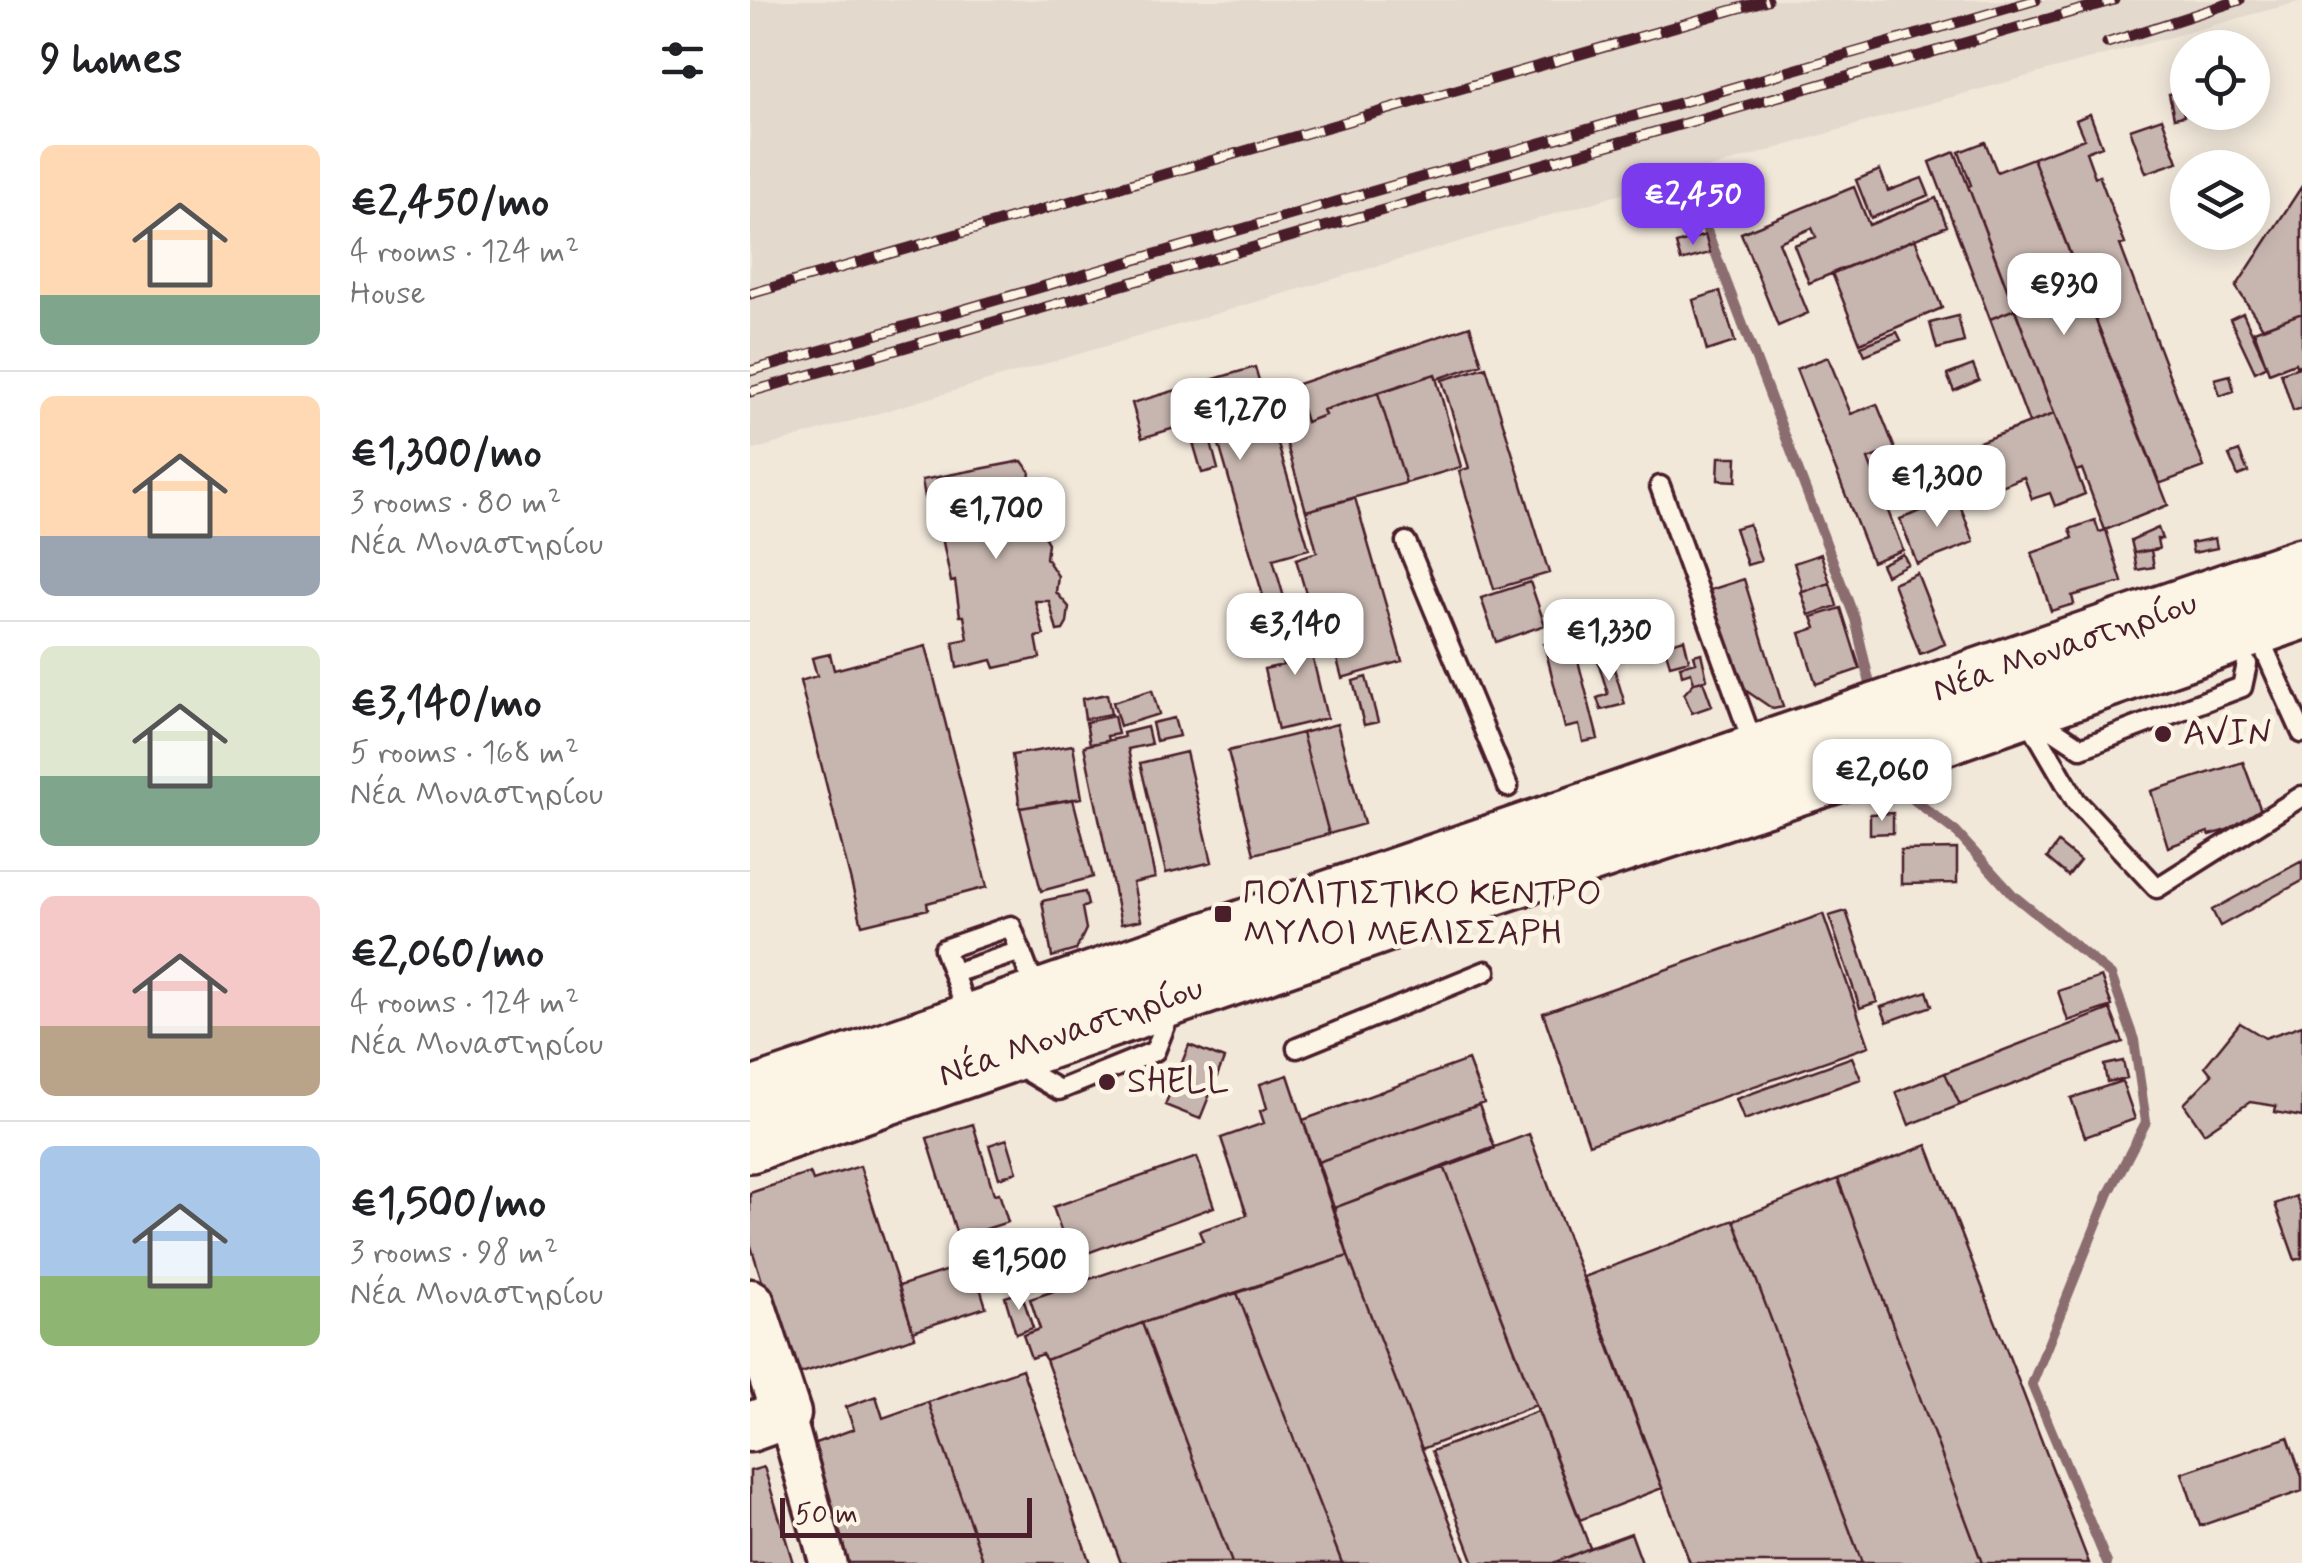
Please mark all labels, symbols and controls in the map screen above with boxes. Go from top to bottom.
map controls [2170,30,2270,250]
button: locate [2170,30,2270,130]
text: 9 homes [40,33,182,88]
icon: filters [655,33,710,88]
button: layers [2170,150,2270,250]
pin: €2,450 [1612,163,1774,248]
text: €2,450 [1644,174,1742,216]
text: €2,450/mo [350,176,549,231]
icon: home [120,185,240,305]
text: 4 rooms · 124 m² [350,231,579,273]
pin: €930 [2005,253,2123,338]
text: €930 [2029,264,2099,306]
text: House [350,273,426,315]
pin: €1,270 [1159,378,1321,463]
text: €1,270 [1193,389,1287,431]
text: €1,300/mo [350,427,542,482]
icon: home [120,436,240,556]
pin: €1,300 [1856,445,2018,530]
text: €1,300 [1891,456,1983,498]
pin: €1,700 [915,477,1077,562]
text: 3 rooms · 80 m² [350,482,561,524]
text: €1,700 [948,488,1044,530]
text: Νέα Μοναστηρίου [350,524,603,566]
street label: Νέα Μοναστηρίου [1927,580,2203,714]
pin: €3,140 [1214,593,1376,678]
pin: €1,330 [1528,599,1690,684]
text: €3,140 [1249,604,1341,646]
text: €1,330 [1566,610,1652,652]
text: €3,140/mo [350,677,542,732]
icon: home [120,686,240,806]
place label: AVIN [2183,711,2272,757]
marker: AVIN [2152,723,2174,745]
text: 5 rooms · 168 m² [350,732,579,774]
pin: €2,060 [1801,739,1963,824]
text: €2,060 [1835,750,1929,792]
text: Νέα Μοναστηρίου [350,774,603,816]
place label: ΠΟΛΙΤΙΣΤΙΚΟ ΚΕΝΤΡΟ ΜΥΛΟΙ ΜΕΛΙΣΣΑΡΗ [1243,871,1602,957]
marker: ΠΟΛΙΤΙΣΤΙΚΟ ΚΕΝΤΡΟ ΜΥΛΟΙ ΜΕΛΙΣΣΑΡΗ [1212,903,1234,925]
text: €2,060/mo [350,927,544,982]
icon: home [120,936,240,1056]
street label: Νέα Μοναστηρίου [933,965,1209,1099]
text: 4 rooms · 124 m² [350,982,579,1024]
text: Νέα Μοναστηρίου [350,1024,603,1066]
place label: SHELL [1127,1059,1229,1105]
marker: SHELL [1096,1071,1118,1093]
text: €1,500/mo [350,1177,546,1232]
icon: home [120,1186,240,1306]
pin: €1,500 [938,1228,1100,1313]
text: 3 rooms · 98 m² [350,1232,558,1274]
text: €1,500 [971,1239,1067,1281]
text: Νέα Μοναστηρίου [350,1274,603,1316]
scale bar [780,1493,1032,1538]
text: 50 m [795,1497,858,1534]

